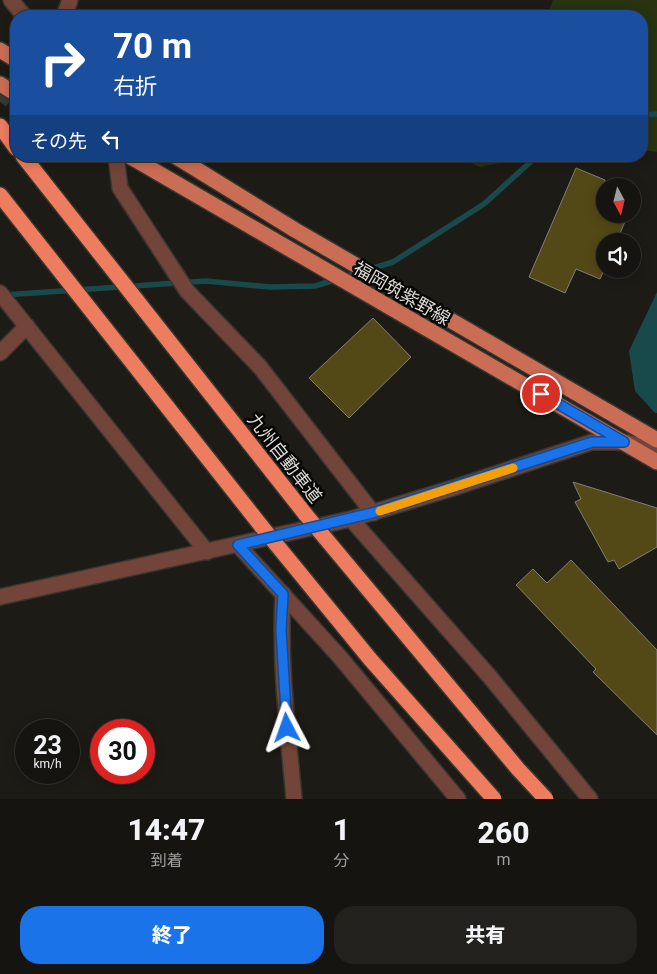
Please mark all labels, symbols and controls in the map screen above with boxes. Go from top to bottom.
text: 70 m [113,26,192,67]
icon: right [30,30,95,95]
text: 右折 [113,74,157,99]
icon: left [97,125,125,153]
text: その先 [30,130,87,153]
north arrow [596,178,641,222]
map controls [596,178,641,278]
button: sound [596,233,641,278]
street label: 福岡筑紫野線 [350,257,454,329]
pin [520,373,562,415]
icon: arrive [527,380,555,408]
street label: 九州自動車道 [243,409,327,507]
position arrow [260,701,312,753]
speed limit sign: 30 [90,719,155,784]
text: 23 [33,731,62,760]
text: km/h [33,757,62,771]
text: 14:47 [127,812,205,847]
text: 1 [333,812,350,847]
text: 260 [478,815,530,850]
text: m [497,850,511,869]
text: 到着 [150,851,182,870]
text: 分 [333,851,350,870]
button: 終了 [20,906,324,964]
button: 共有 [334,906,637,964]

